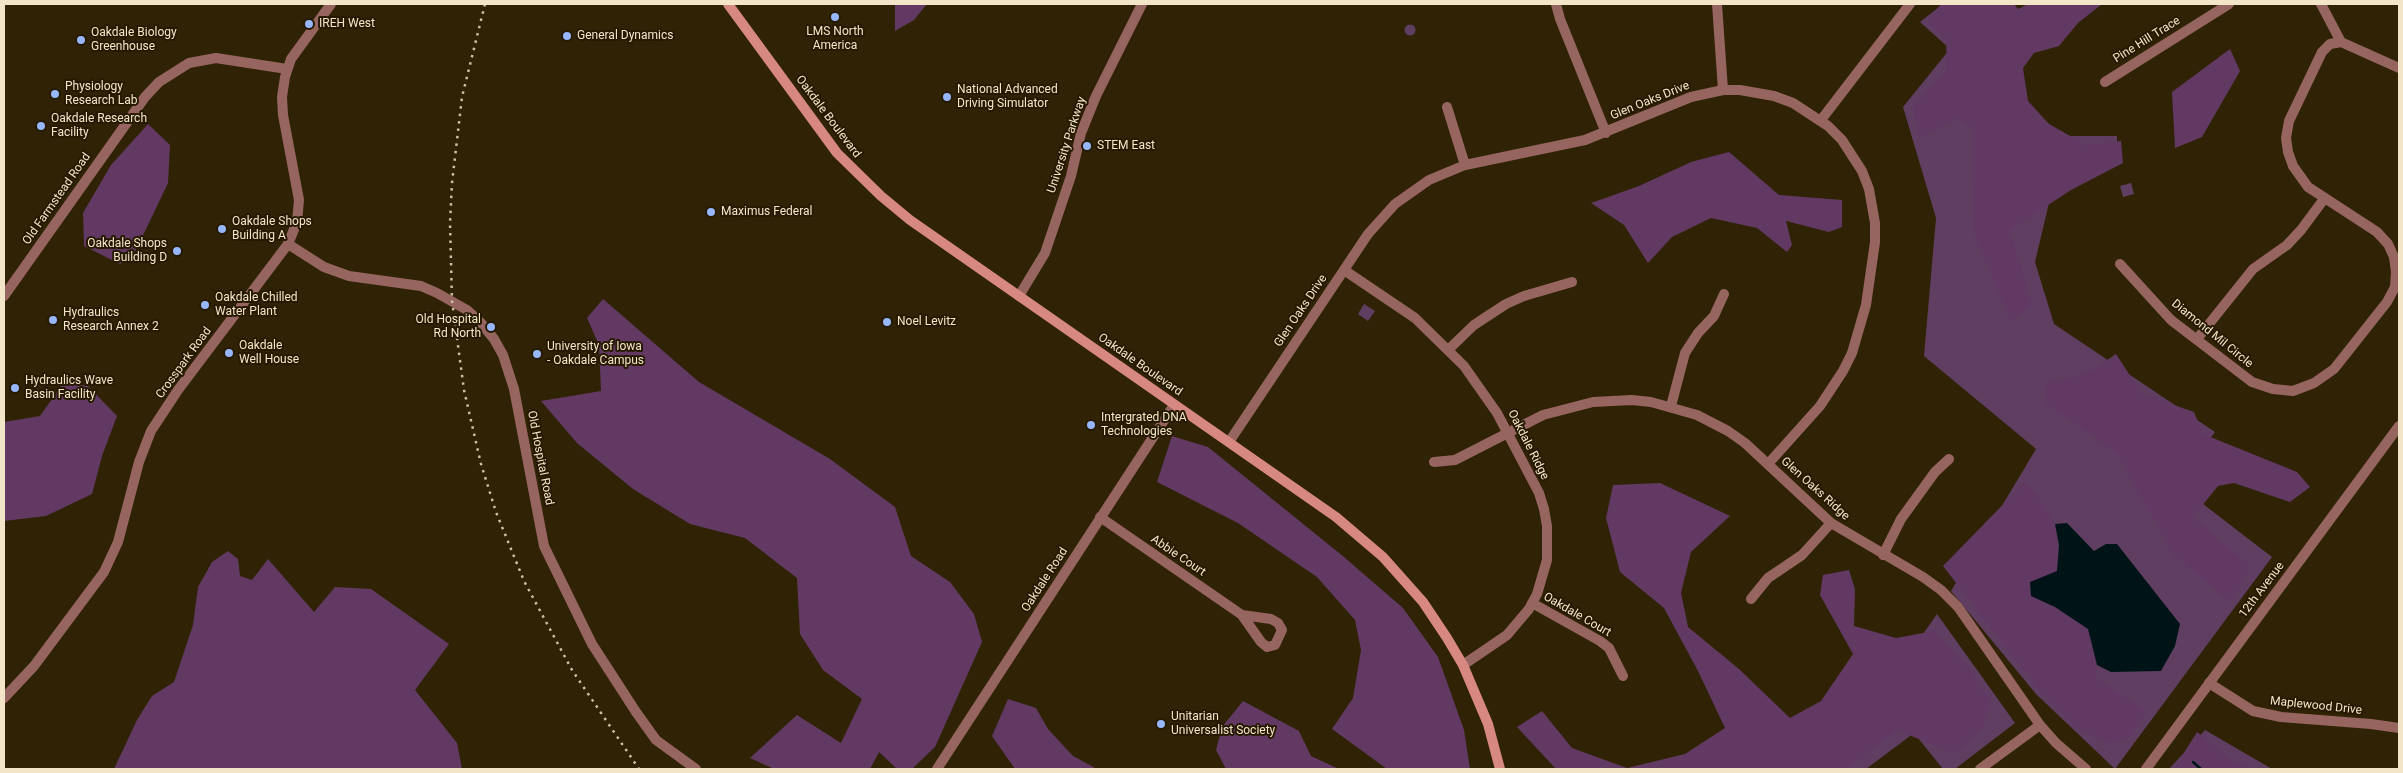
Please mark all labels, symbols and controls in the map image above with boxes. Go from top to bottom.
marker: LMS North America [829,11,841,23]
street label: Pine Hill Trace [2111,14,2183,66]
place label: IREH West [319,17,375,31]
marker: IREH West [303,18,315,30]
place label: LMS North America [806,25,864,53]
place label: Oakdale Biology Greenhouse [91,26,177,54]
place label: General Dynamics [577,29,673,43]
marker: General Dynamics [561,30,573,42]
marker: Oakdale Biology Greenhouse [75,34,87,46]
street label: Oakdale Boulevard [792,73,864,161]
street label: Glen Oaks Drive [1608,79,1692,123]
place label: Physiology Research Lab [65,80,137,108]
place label: National Advanced Driving Simulator [957,83,1058,111]
marker: Physiology Research Lab [49,88,61,100]
marker: National Advanced Driving Simulator [941,91,953,103]
street label: University Parkway [1045,95,1089,195]
place label: Oakdale Research Facility [51,112,147,140]
marker: Oakdale Research Facility [35,120,47,132]
place label: STEM East [1097,139,1155,153]
marker: STEM East [1081,140,1093,152]
street label: Old Farmstead Road [20,150,94,248]
place label: Maximus Federal [721,205,812,219]
marker: Maximus Federal [705,206,717,218]
place label: Oakdale Shops Building A [232,215,312,243]
marker: Oakdale Shops Building A [216,223,228,235]
place label: Oakdale Shops Building D [87,237,167,265]
marker: Oakdale Shops Building D [171,245,183,257]
street label: Glen Oaks Drive [1272,272,1330,350]
place label: Oakdale Chilled Water Plant [215,291,298,319]
street label: Diamond Mil Circle [2168,297,2256,371]
marker: Oakdale Chilled Water Plant [199,299,211,311]
place label: Hydraulics Research Annex 2 [63,306,159,334]
place label: Old Hospital Rd North [415,313,481,341]
marker: Hydraulics Research Annex 2 [47,314,59,326]
place label: Noel Levitz [897,315,956,329]
marker: Noel Levitz [881,316,893,328]
marker: Old Hospital Rd North [485,321,497,333]
street label: Crosspark Road [153,324,215,402]
street label: Oakdale Boulevard [1095,331,1185,399]
place label: Oakdale Well House [239,339,299,367]
place label: University of Iowa - Oakdale Campus [547,340,644,368]
marker: Oakdale Well House [223,347,235,359]
marker: University of Iowa - Oakdale Campus [531,348,543,360]
place label: Hydraulics Wave Basin Facility [25,374,113,402]
marker: Hydraulics Wave Basin Facility [9,382,21,394]
street label: Oakdale Ridge [1504,408,1552,482]
street label: Old Hospital Road [524,409,556,507]
place label: Intergrated DNA Technologies [1101,411,1187,439]
marker: Intergrated DNA Technologies [1085,419,1097,431]
street label: Glen Oaks Ridge [1778,454,1852,524]
street label: Abbie Court [1148,532,1208,580]
street label: Oakdale Road [1019,545,1071,615]
street label: 12th Avenue [2236,559,2288,621]
street label: Oakdale Court [1541,590,1613,640]
street label: Maplewood Drive [2269,694,2363,718]
place label: Unitarian Universalist Society [1171,710,1275,738]
marker: Unitarian Universalist Society [1155,718,1167,730]

